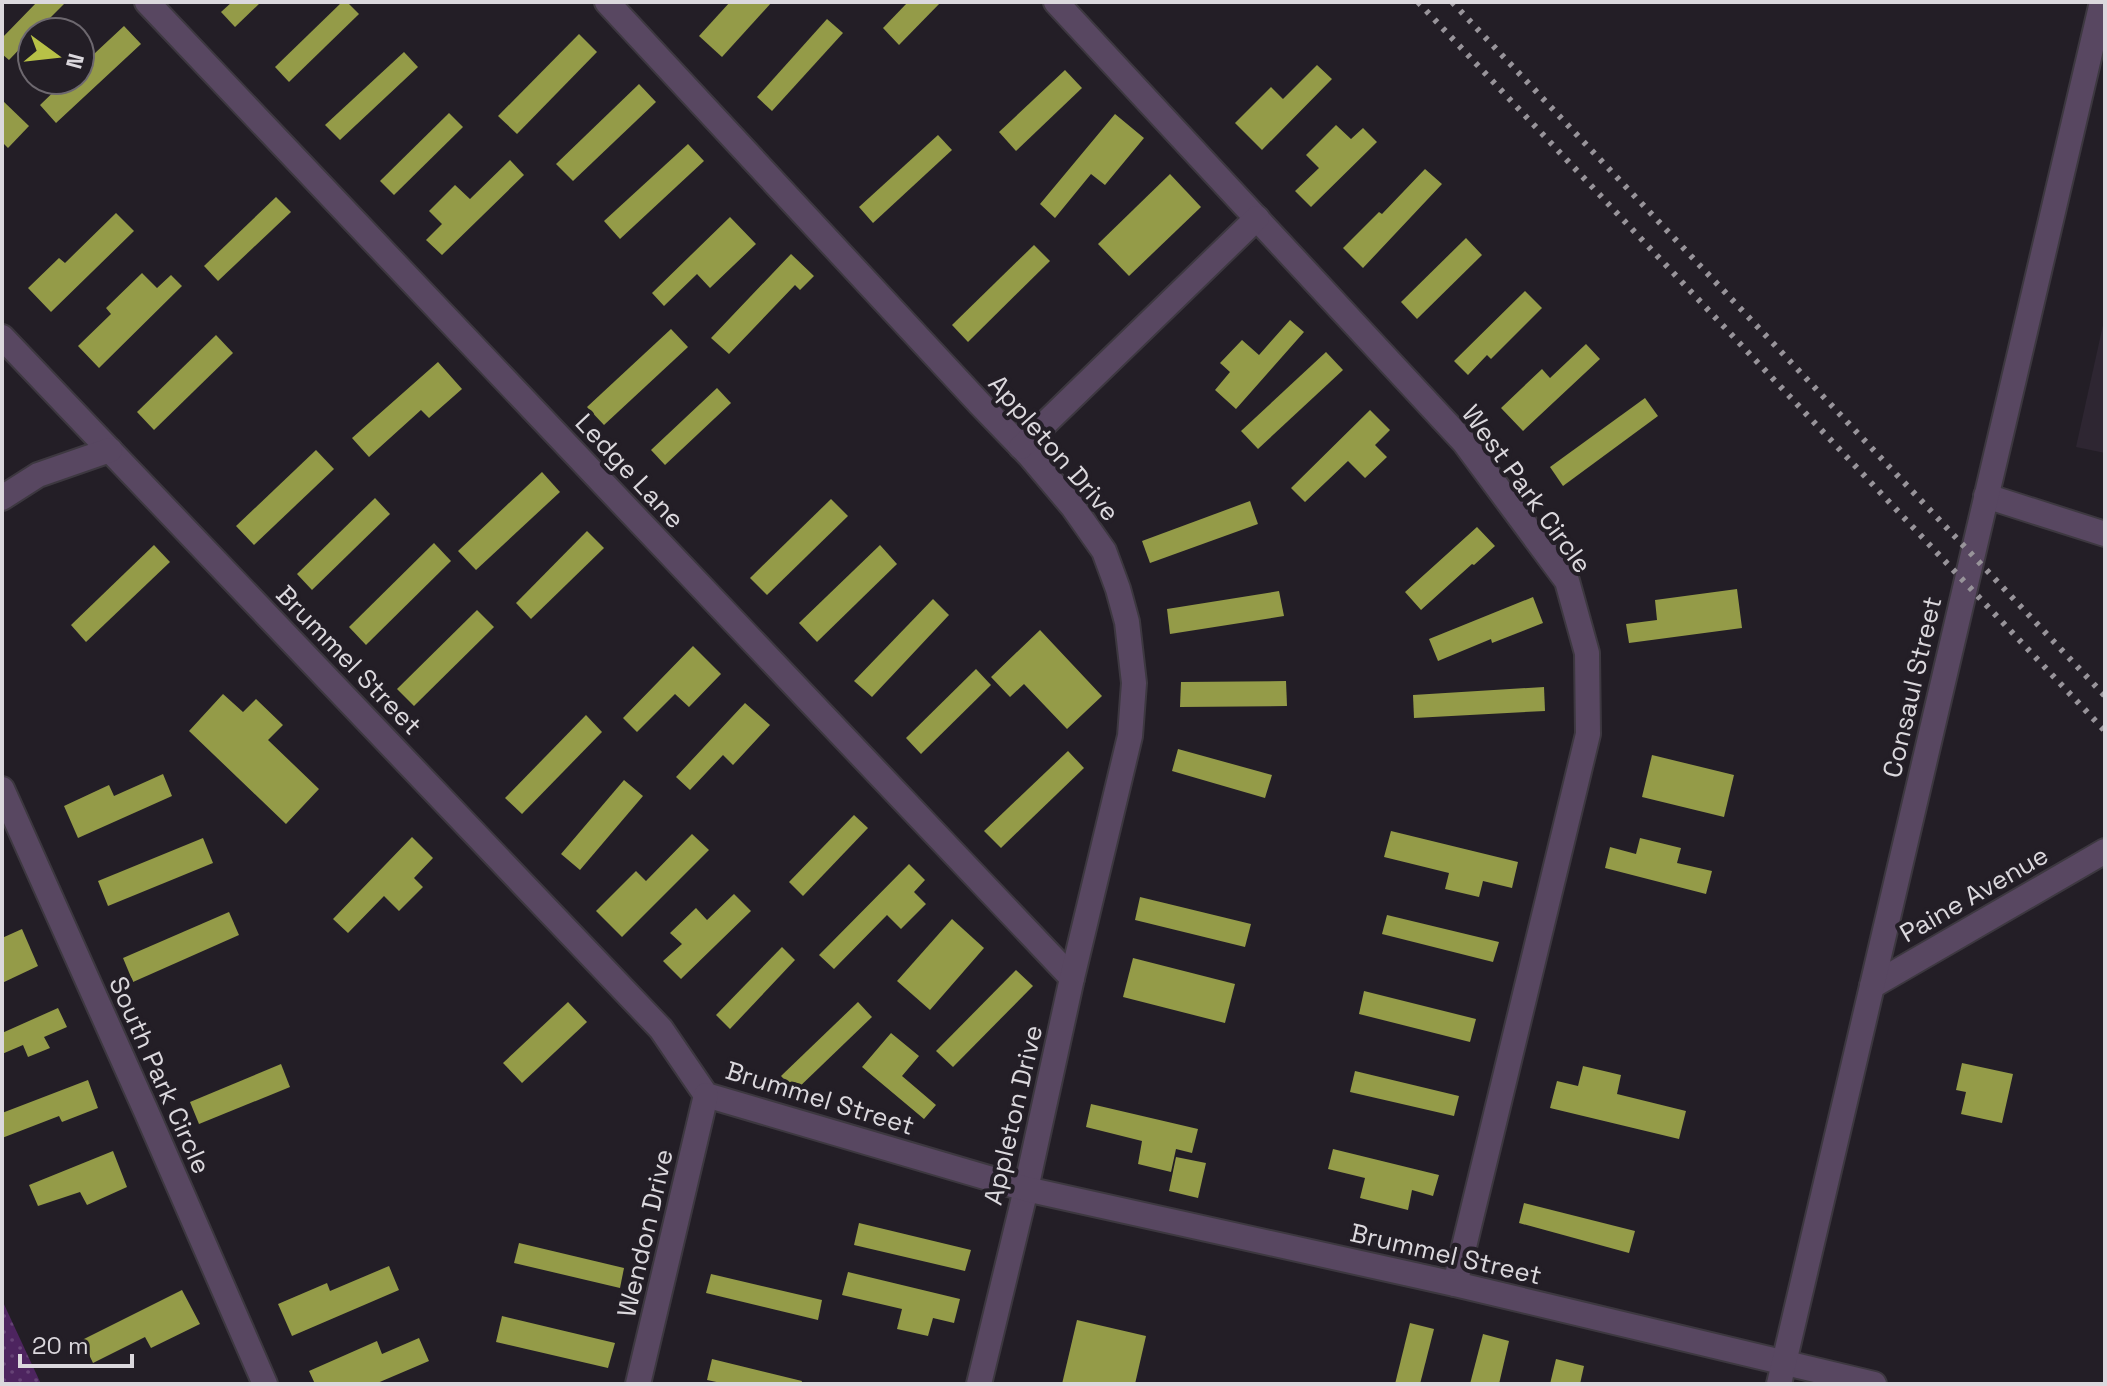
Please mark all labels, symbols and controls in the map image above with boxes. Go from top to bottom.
north arrow [16,16,96,96]
text: N [60,50,91,72]
street label: Appleton Drive [981,368,1127,528]
street label: West Park Circle [1454,398,1600,580]
street label: Ledge Lane [568,406,692,536]
street label: Brummel Street [269,578,429,742]
street label: Consaul Street [1875,593,1949,781]
street label: Paine Avenue [1894,838,2054,950]
street label: South Park Circle [101,971,219,1179]
street label: Appleton Drive [976,1022,1050,1208]
street label: Brummel Street [722,1053,918,1143]
street label: Wendon Drive [609,1146,681,1320]
street label: Brummel Street [1347,1215,1545,1293]
scale bar [20,1318,132,1368]
text: 20 m [32,1330,89,1361]

